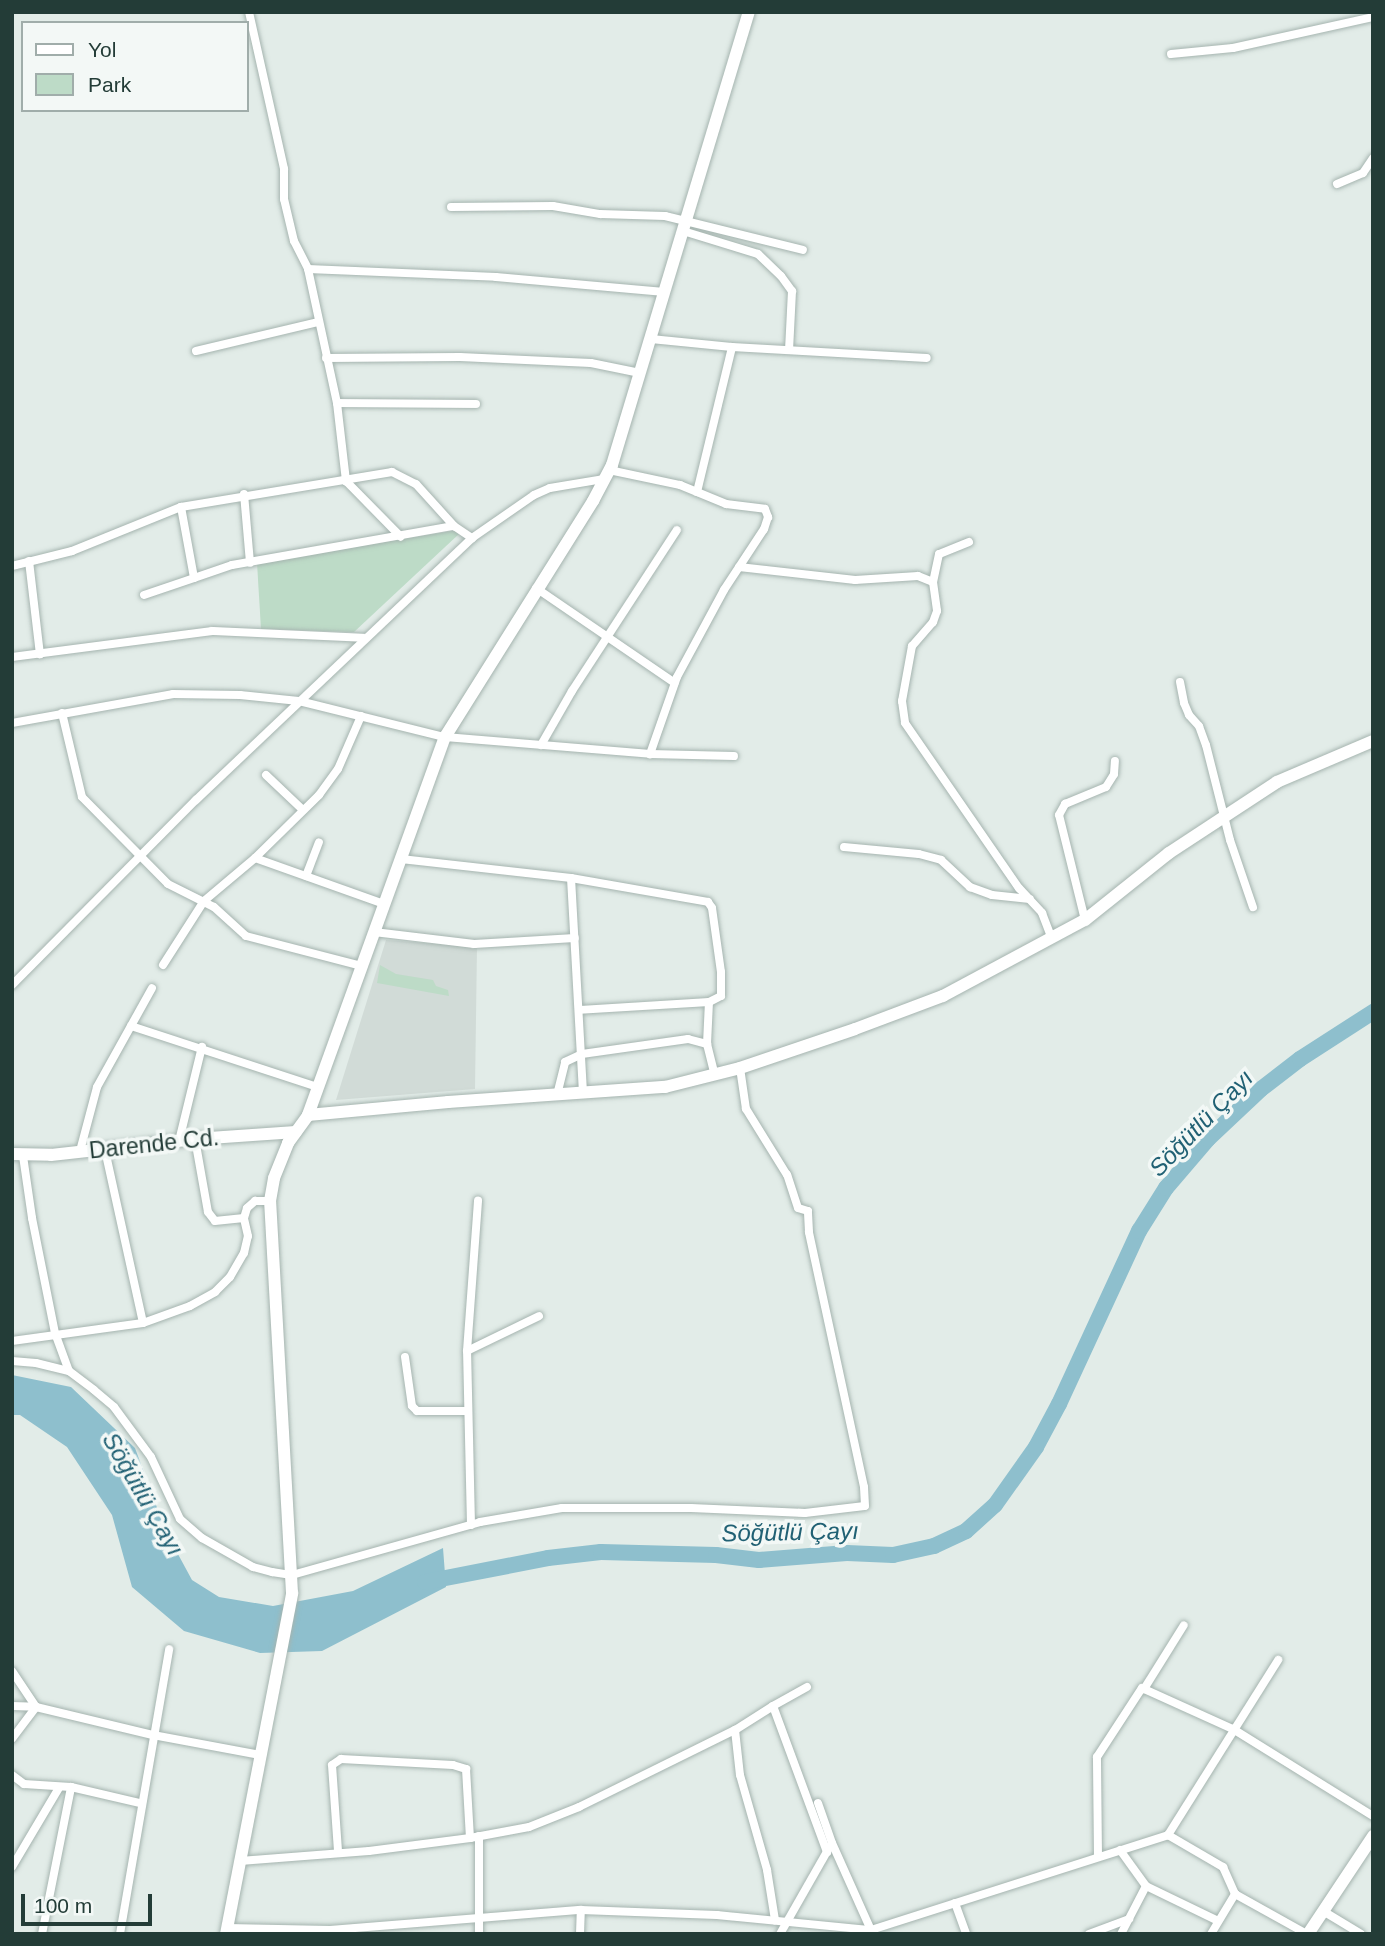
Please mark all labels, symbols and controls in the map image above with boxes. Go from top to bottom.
legend [21,21,248,112]
text: Yol [88,38,116,61]
text: Park [88,73,131,96]
water label: Söğütlü Çayı [1143,1064,1259,1182]
street label: Darende Cd. [88,1123,220,1165]
water label: Söğütlü Çayı [96,1427,190,1561]
water label: Söğütlü Çayı [721,1516,859,1548]
scale bar [24,1880,156,1924]
text: 100 m [34,1894,92,1917]

